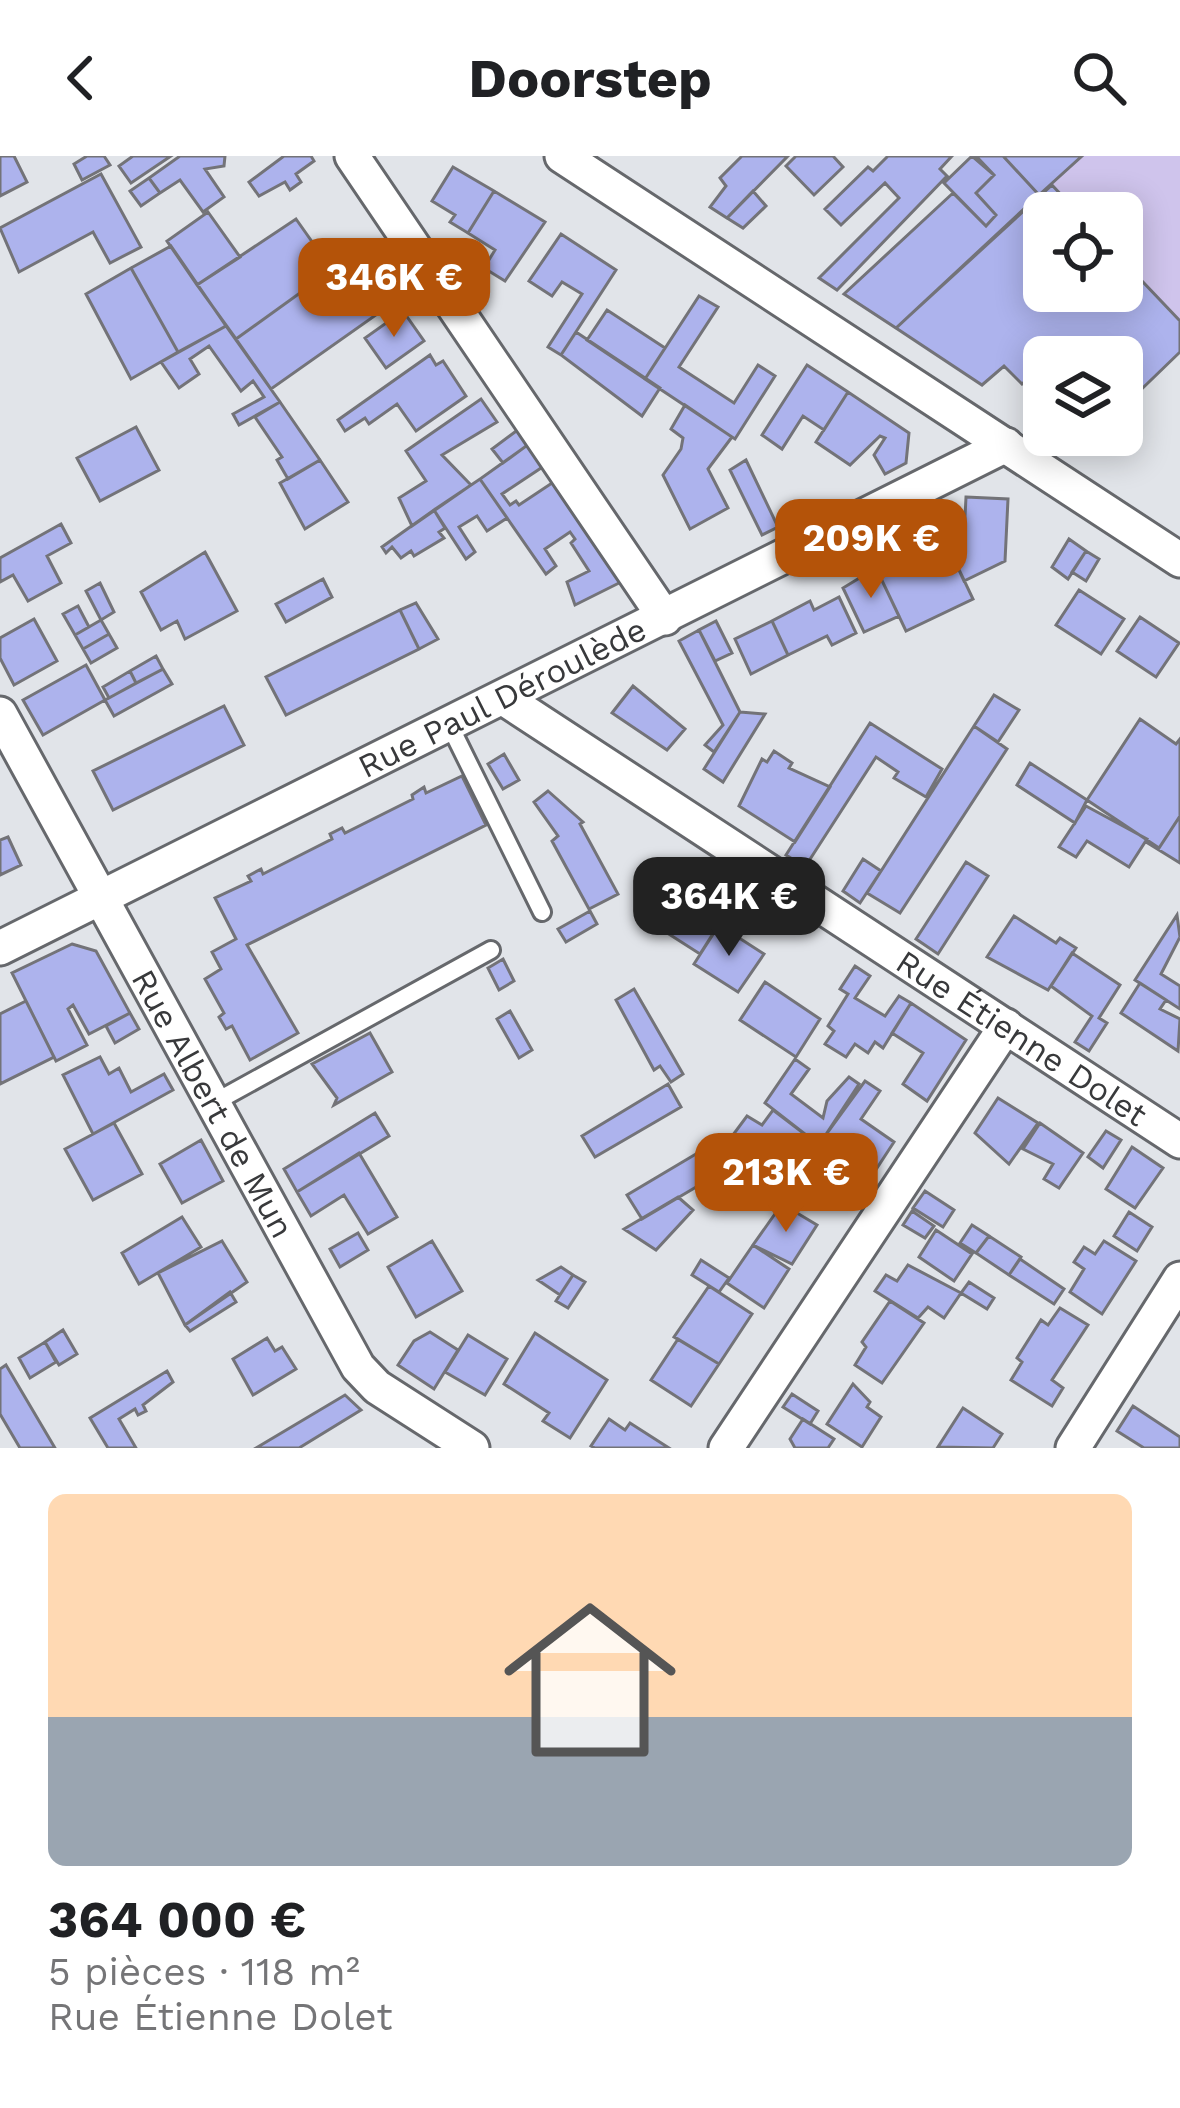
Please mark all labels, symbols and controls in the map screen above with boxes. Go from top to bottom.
icon: back [48,45,114,111]
icon: search [1066,45,1132,111]
text: Doorstep [468,47,712,110]
map controls [1023,192,1143,456]
button: locate [1023,192,1143,312]
pin: 346K € [296,238,492,340]
text: 346K € [325,254,463,299]
button: layers [1023,336,1143,456]
pin: 209K € [773,499,969,601]
text: 209K € [802,515,940,560]
street label: Rue Paul Déroulède [351,609,652,785]
pin: 364K € [631,857,827,959]
text: 364K € [660,873,798,918]
street label: Rue Étienne Dolet [889,941,1155,1134]
street label: Rue Albert de Mun [124,962,303,1244]
pin: 213K € [688,1133,884,1235]
text: 213K € [722,1149,850,1194]
icon: home [482,1572,698,1788]
text: 364 000 € [48,1890,306,1949]
text: 5 pièces · 118 m² [48,1949,360,1994]
text: Rue Étienne Dolet [48,1994,393,2039]

